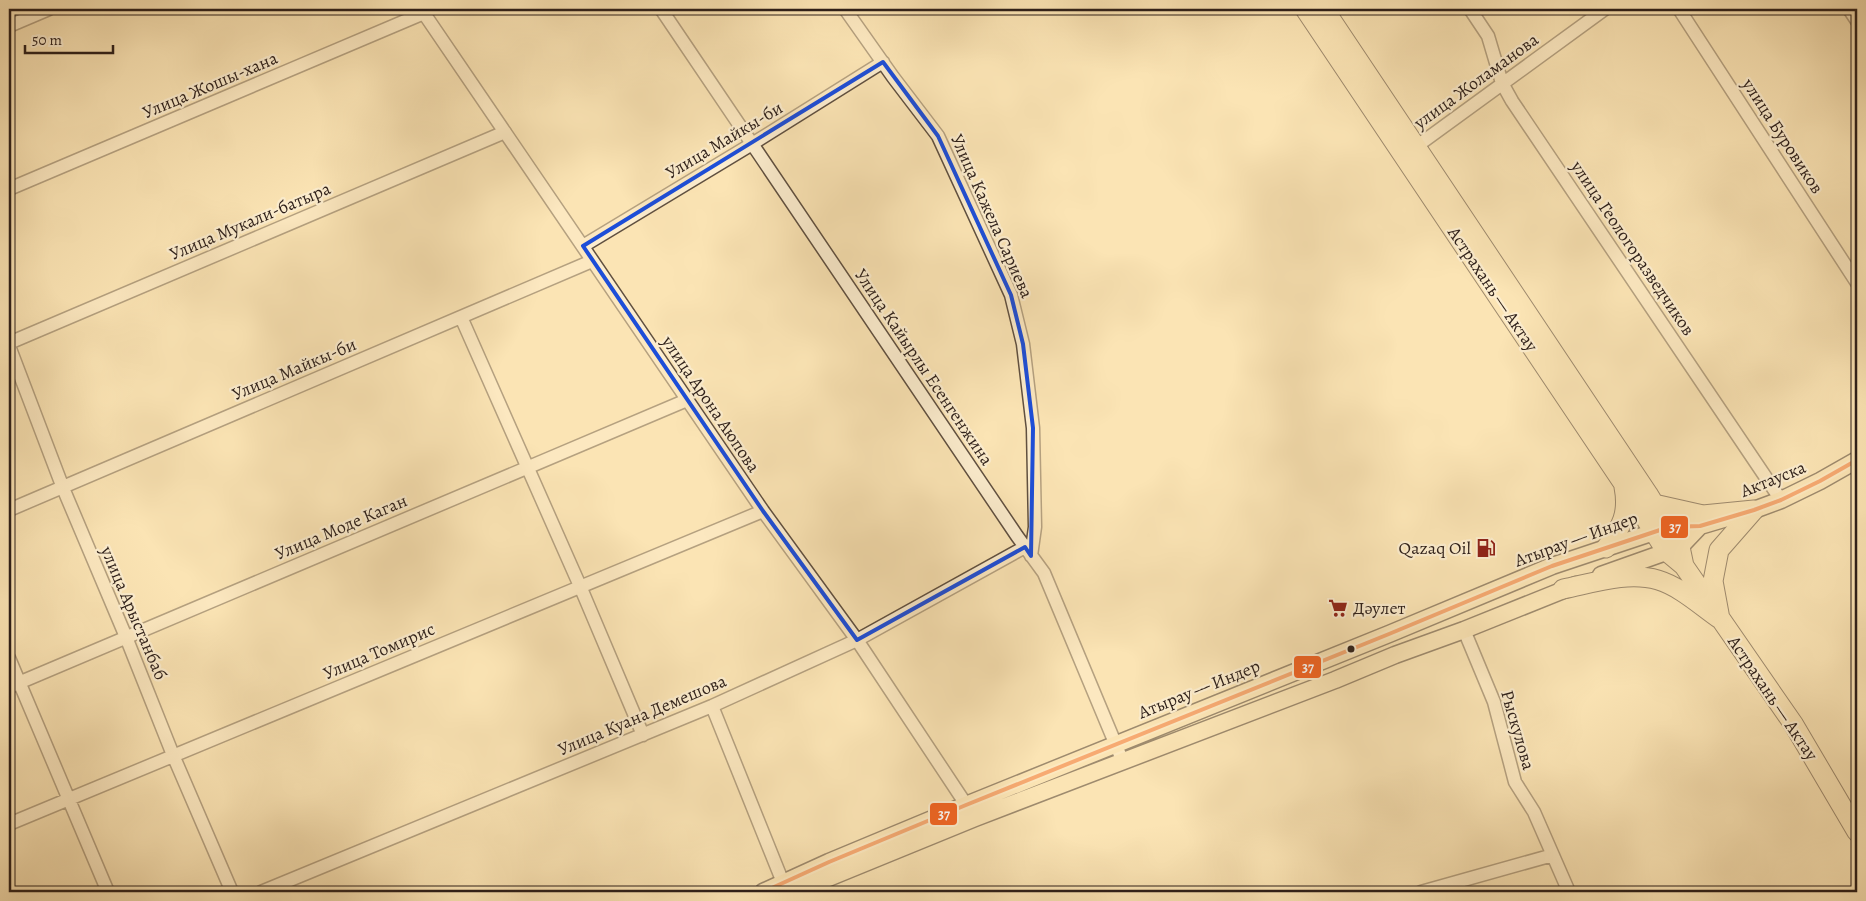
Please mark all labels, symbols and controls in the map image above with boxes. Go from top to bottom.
scale bar [25,22,112,54]
street label: улица Жоламанова [1408,27,1544,135]
text: 50 m [32,30,62,50]
street label: Улица Жошы-хана [139,45,282,124]
street label: улица Буровиков [1736,73,1829,198]
street label: Улица Майкы-би [661,96,787,184]
street label: Улица Кажела Сариева [945,130,1039,302]
street label: улица Геологоразведчиков [1565,155,1701,340]
street label: Улица Мукали-батыра [166,176,335,266]
street label: Астрахань — Актау [1442,221,1544,357]
street label: Улица Кайырлы Есенгенжина [849,264,999,471]
street label: улица Арона Аюпова [656,330,766,478]
street label: Улица Майкы-би [228,332,360,406]
street label: Актауска [1736,455,1810,503]
street label: Улица Моде Каган [271,488,411,566]
street label: Атырау — Индер [1510,506,1641,573]
line badge: 37 [1660,515,1689,539]
text: 37 [1669,518,1681,537]
place label: Qazaq Oil [1399,536,1472,560]
fuel station icon: Qazaq Oil [1475,537,1497,559]
street label: улица Арыстанбаб [95,542,173,683]
place label: Дәулет [1353,596,1406,620]
supermarket icon: Дәулет [1327,597,1349,619]
street label: Улица Томирис [320,617,439,685]
street label: Астрахань — Актау [1722,630,1824,766]
unlabelled marker [1346,644,1356,654]
street label: Атырау — Индер [1134,654,1263,725]
line badge: 37 [1293,655,1322,679]
text: 37 [1302,658,1314,677]
street label: Улица Куана Демешова [554,668,731,761]
street label: Рыскулова [1495,687,1541,773]
line badge: 37 [929,802,958,826]
text: 37 [938,805,950,824]

